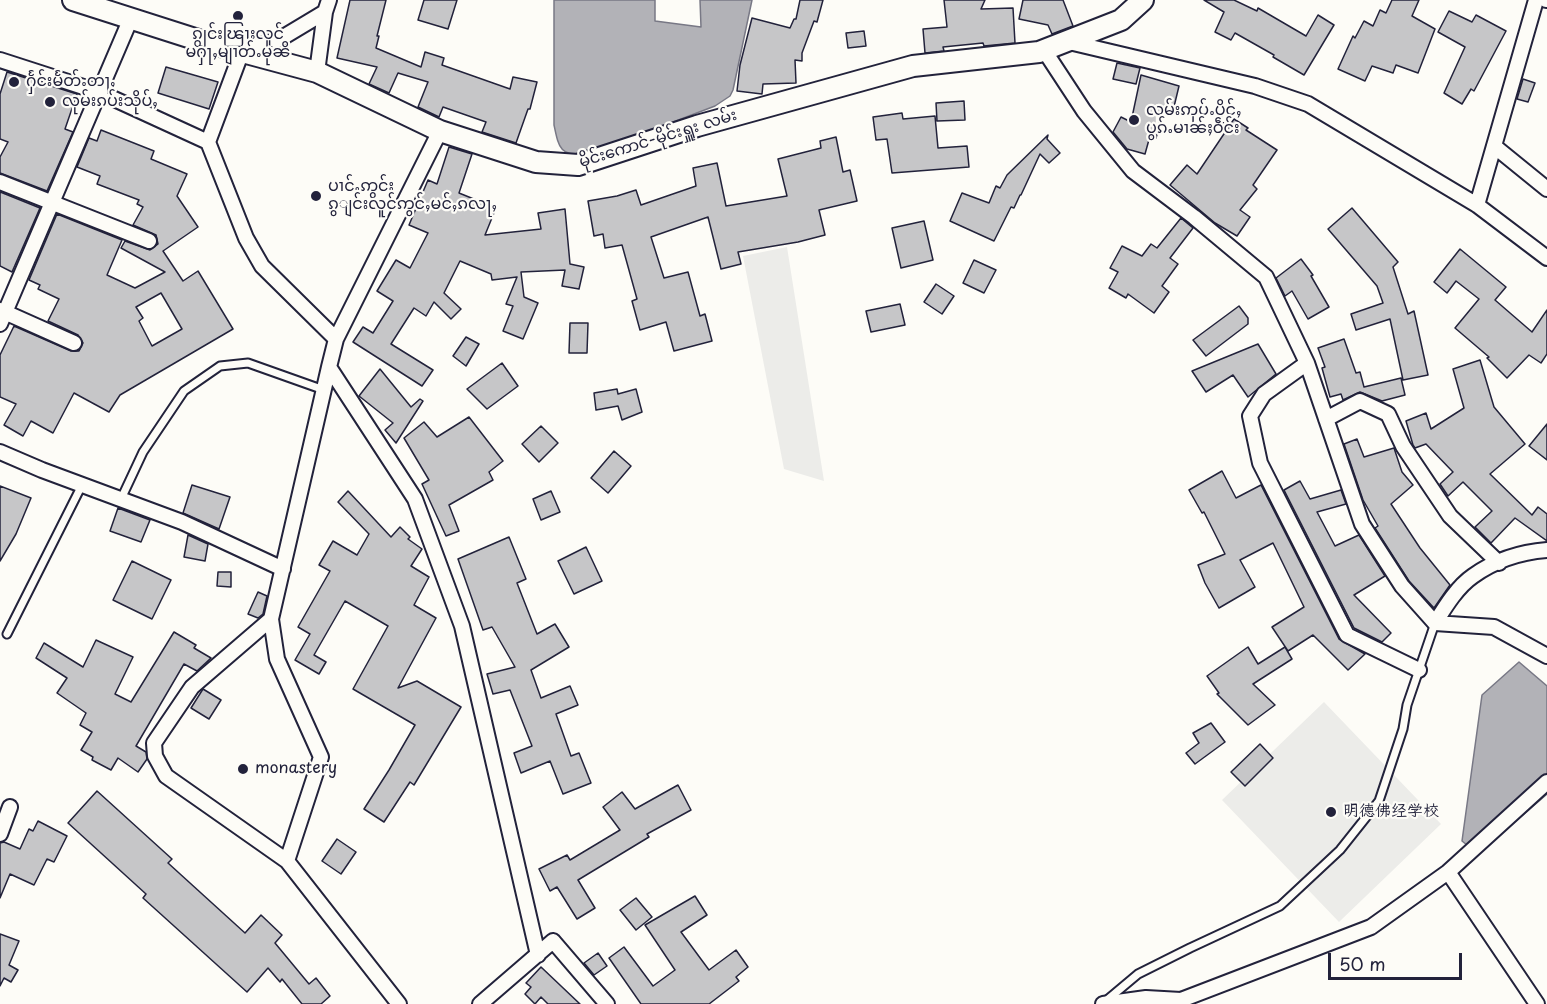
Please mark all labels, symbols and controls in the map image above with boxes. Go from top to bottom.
marker: ၵျွင်းၽြႃးလူင် မႁႃႇမျၢတ်ႉမုၼိ [231,9,245,23]
place label: ၵျွင်းၽြႃးလူင် မႁႃႇမျၢတ်ႉမုၼိ [186,25,290,63]
place label: ႁႅင်းမႅတ်ႉတႃႇ [26,72,116,92]
marker: ႁႅင်းမႅတ်ႉတႃႇ [7,75,21,89]
place label: လုမ်းၵပ်းသိုပ်ႇ [62,92,158,112]
marker: လုမ်းၵပ်းသိုပ်ႇ [43,95,57,109]
place label: လုမ်းဢုပ်ႉပိူင်ႇ ပွၵ်ႉမၢၼ်ႈဝဵင်း [1146,101,1241,139]
street label: မိုင်းကောင်-မိုင်းရှူး လမ်း [577,106,739,172]
marker: လုမ်းဢုပ်ႉပိူင်ႇ ပွၵ်ႉမၢၼ်ႈဝဵင်း [1127,113,1141,127]
place label: ပၢင်ႇဢွင်ႈ ၵွျင်းလူင်ဢွင်ႇမင်ႇၵလႃႇ [328,177,497,215]
marker: ပၢင်ႇဢွင်ႈ ၵွျင်းလူင်ဢွင်ႇမင်ႇၵလႃႇ [309,189,323,203]
place label: monastery [255,759,337,779]
marker: monastery [236,762,250,776]
place label: 明德佛经学校 [1343,802,1439,822]
marker: 明德佛经学校 [1324,805,1338,819]
scale bar [1331,941,1464,979]
text: 50 m [1339,950,1386,977]

